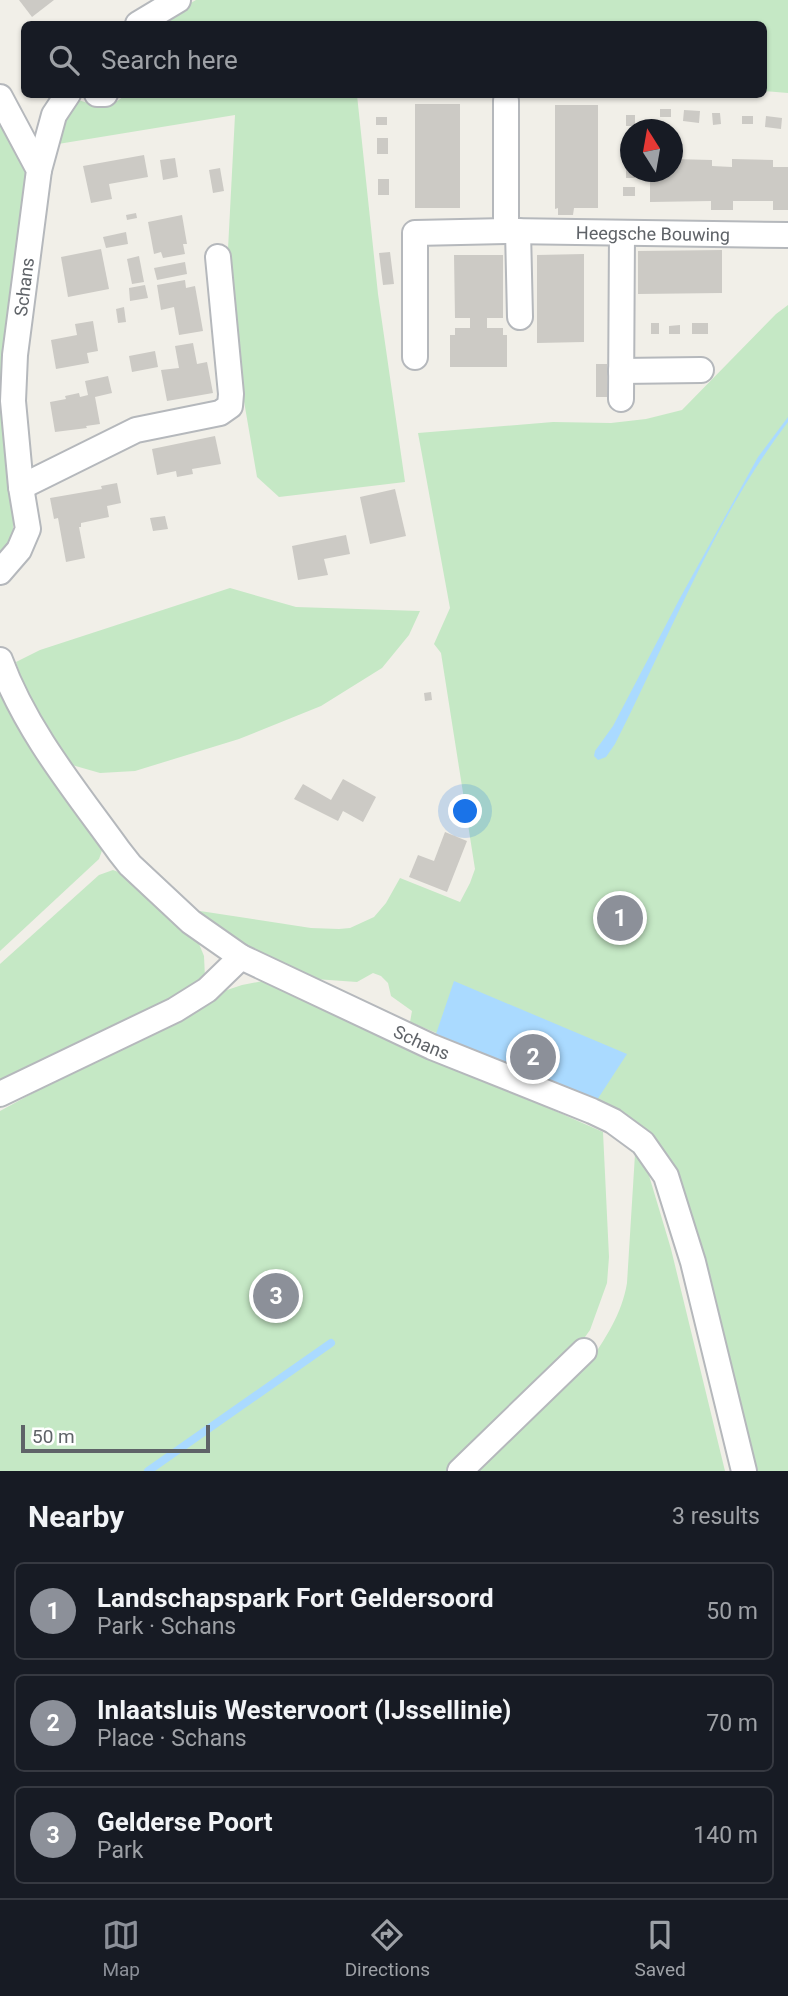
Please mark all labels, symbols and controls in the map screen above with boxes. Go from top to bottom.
search box [21,21,767,98]
icon: search [45,41,83,79]
text: Search here [101,45,238,75]
north arrow [620,119,683,182]
street label: Heegsche Bouwing [576,221,730,245]
street label: Schans [10,256,38,318]
your location [448,794,482,828]
pin: 1 [597,892,643,944]
street label: Schans [391,1020,453,1064]
pin: 2 [510,1031,556,1083]
pin: 3 [253,1270,299,1322]
scale bar [21,1422,210,1454]
text: 50 m [32,1425,75,1448]
text: Nearby [28,1499,124,1534]
text: 3 results [672,1503,760,1530]
text: Landschapspark Fort Geldersoord [97,1583,494,1613]
text: 1 [46,1598,60,1625]
text: 50 m [706,1598,758,1625]
text: Park · Schans [97,1613,236,1640]
text: Inlaatsluis Westervoort (IJssellinie) [97,1695,512,1725]
text: 2 [46,1710,60,1737]
text: 70 m [706,1710,758,1737]
text: Place · Schans [97,1725,247,1752]
text: Gelderse Poort [97,1807,273,1837]
text: 3 [46,1822,60,1849]
text: 140 m [693,1822,758,1849]
text: Park [97,1837,143,1864]
tab: Map [102,1916,140,1981]
tab: Directions [345,1916,430,1981]
tab: Saved [634,1916,686,1981]

